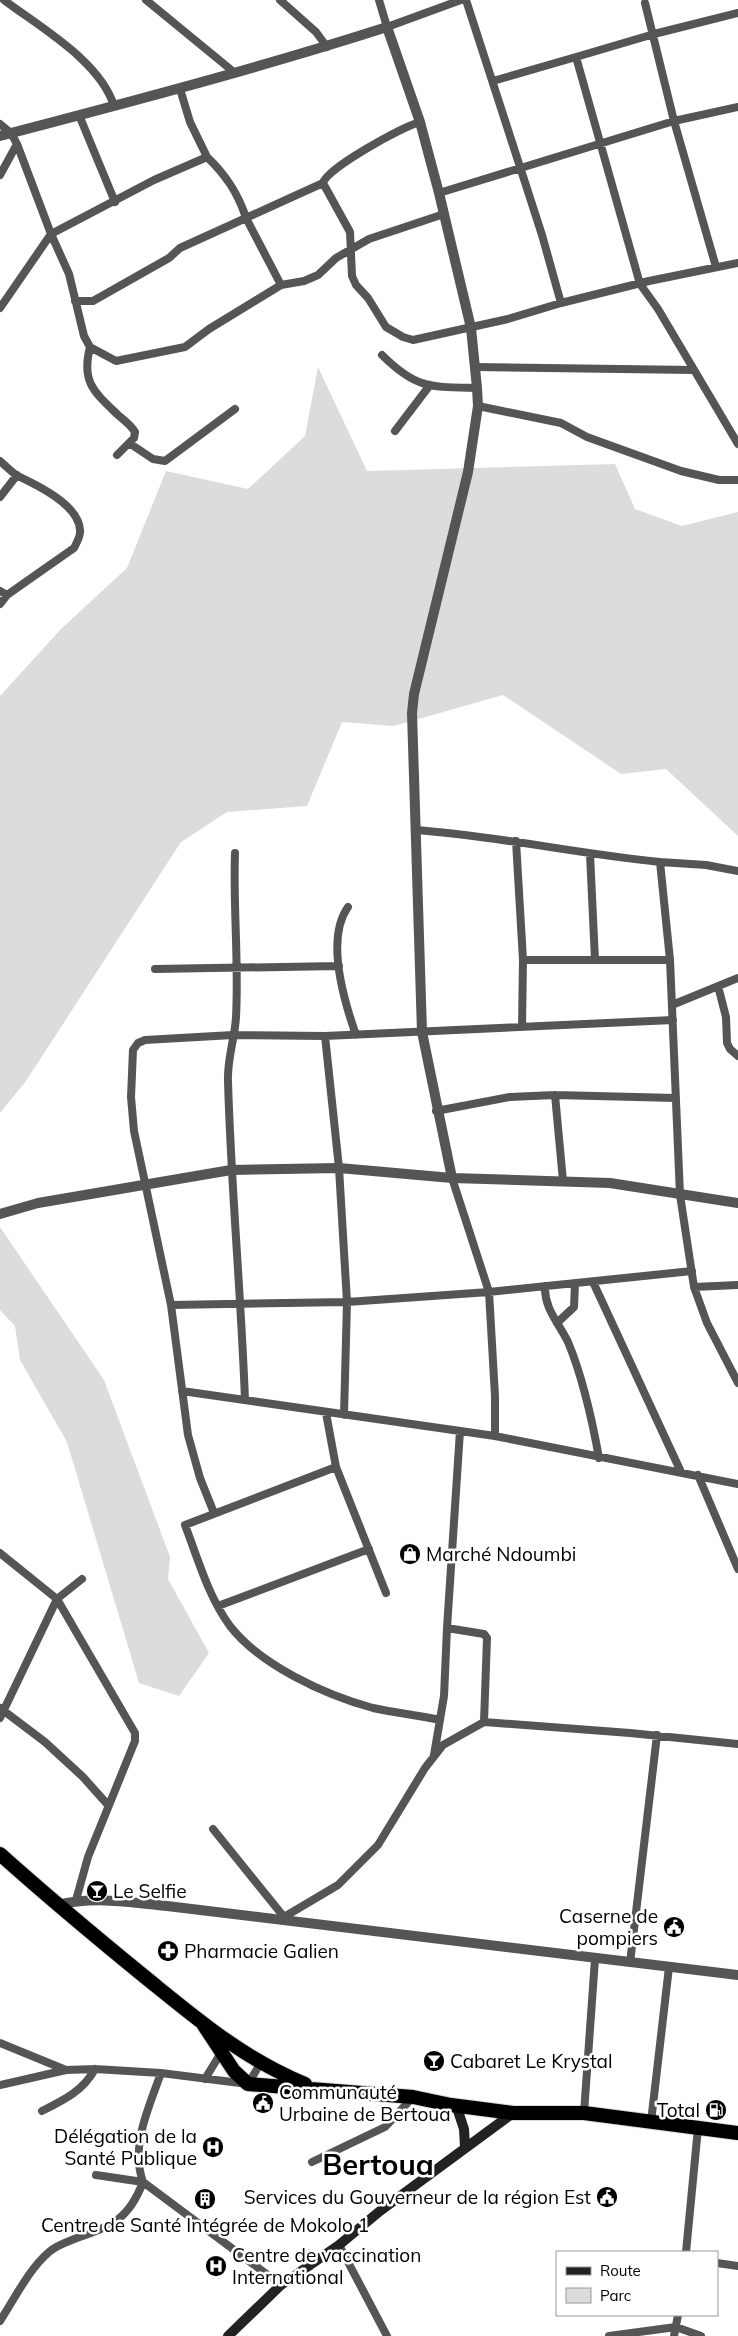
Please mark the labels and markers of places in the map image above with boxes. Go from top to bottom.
shop icon: Marché Ndoumbi [398,1542,422,1566]
place label: Marché Ndoumbi [426,1542,576,1566]
bar icon: Le Selfie [85,1879,109,1903]
place label: Le Selfie [113,1879,187,1903]
place label: Caserne de pompiers [559,1904,658,1950]
public building icon: Caserne de pompiers [662,1915,686,1939]
pharmacy icon: Pharmacie Galien [156,1939,180,1963]
place label: Pharmacie Galien [184,1939,339,1963]
bar icon: Cabaret Le Krystal [422,2049,446,2073]
place label: Cabaret Le Krystal [450,2049,612,2073]
place label: Communauté Urbaine de Bertoua [279,2080,451,2126]
public building icon: Communauté Urbaine de Bertoua [251,2091,275,2115]
place label: Total [657,2098,700,2122]
fuel station icon: Total [704,2098,728,2122]
place label: Délégation de la Santé Publique [54,2124,197,2170]
hospital icon: Délégation de la Santé Publique [201,2135,225,2159]
place label: Services du Gouverneur de la région Est [244,2185,591,2209]
public building icon: Services du Gouverneur de la région Est [595,2185,619,2209]
building icon: Centre de Santé Intégrée de Mokolo 1 [193,2187,217,2211]
place label: Centre de Santé Intégrée de Mokolo 1 [41,2213,369,2237]
place label: Centre de vaccination International [232,2243,421,2289]
hospital icon: Centre de vaccination International [204,2254,228,2278]

